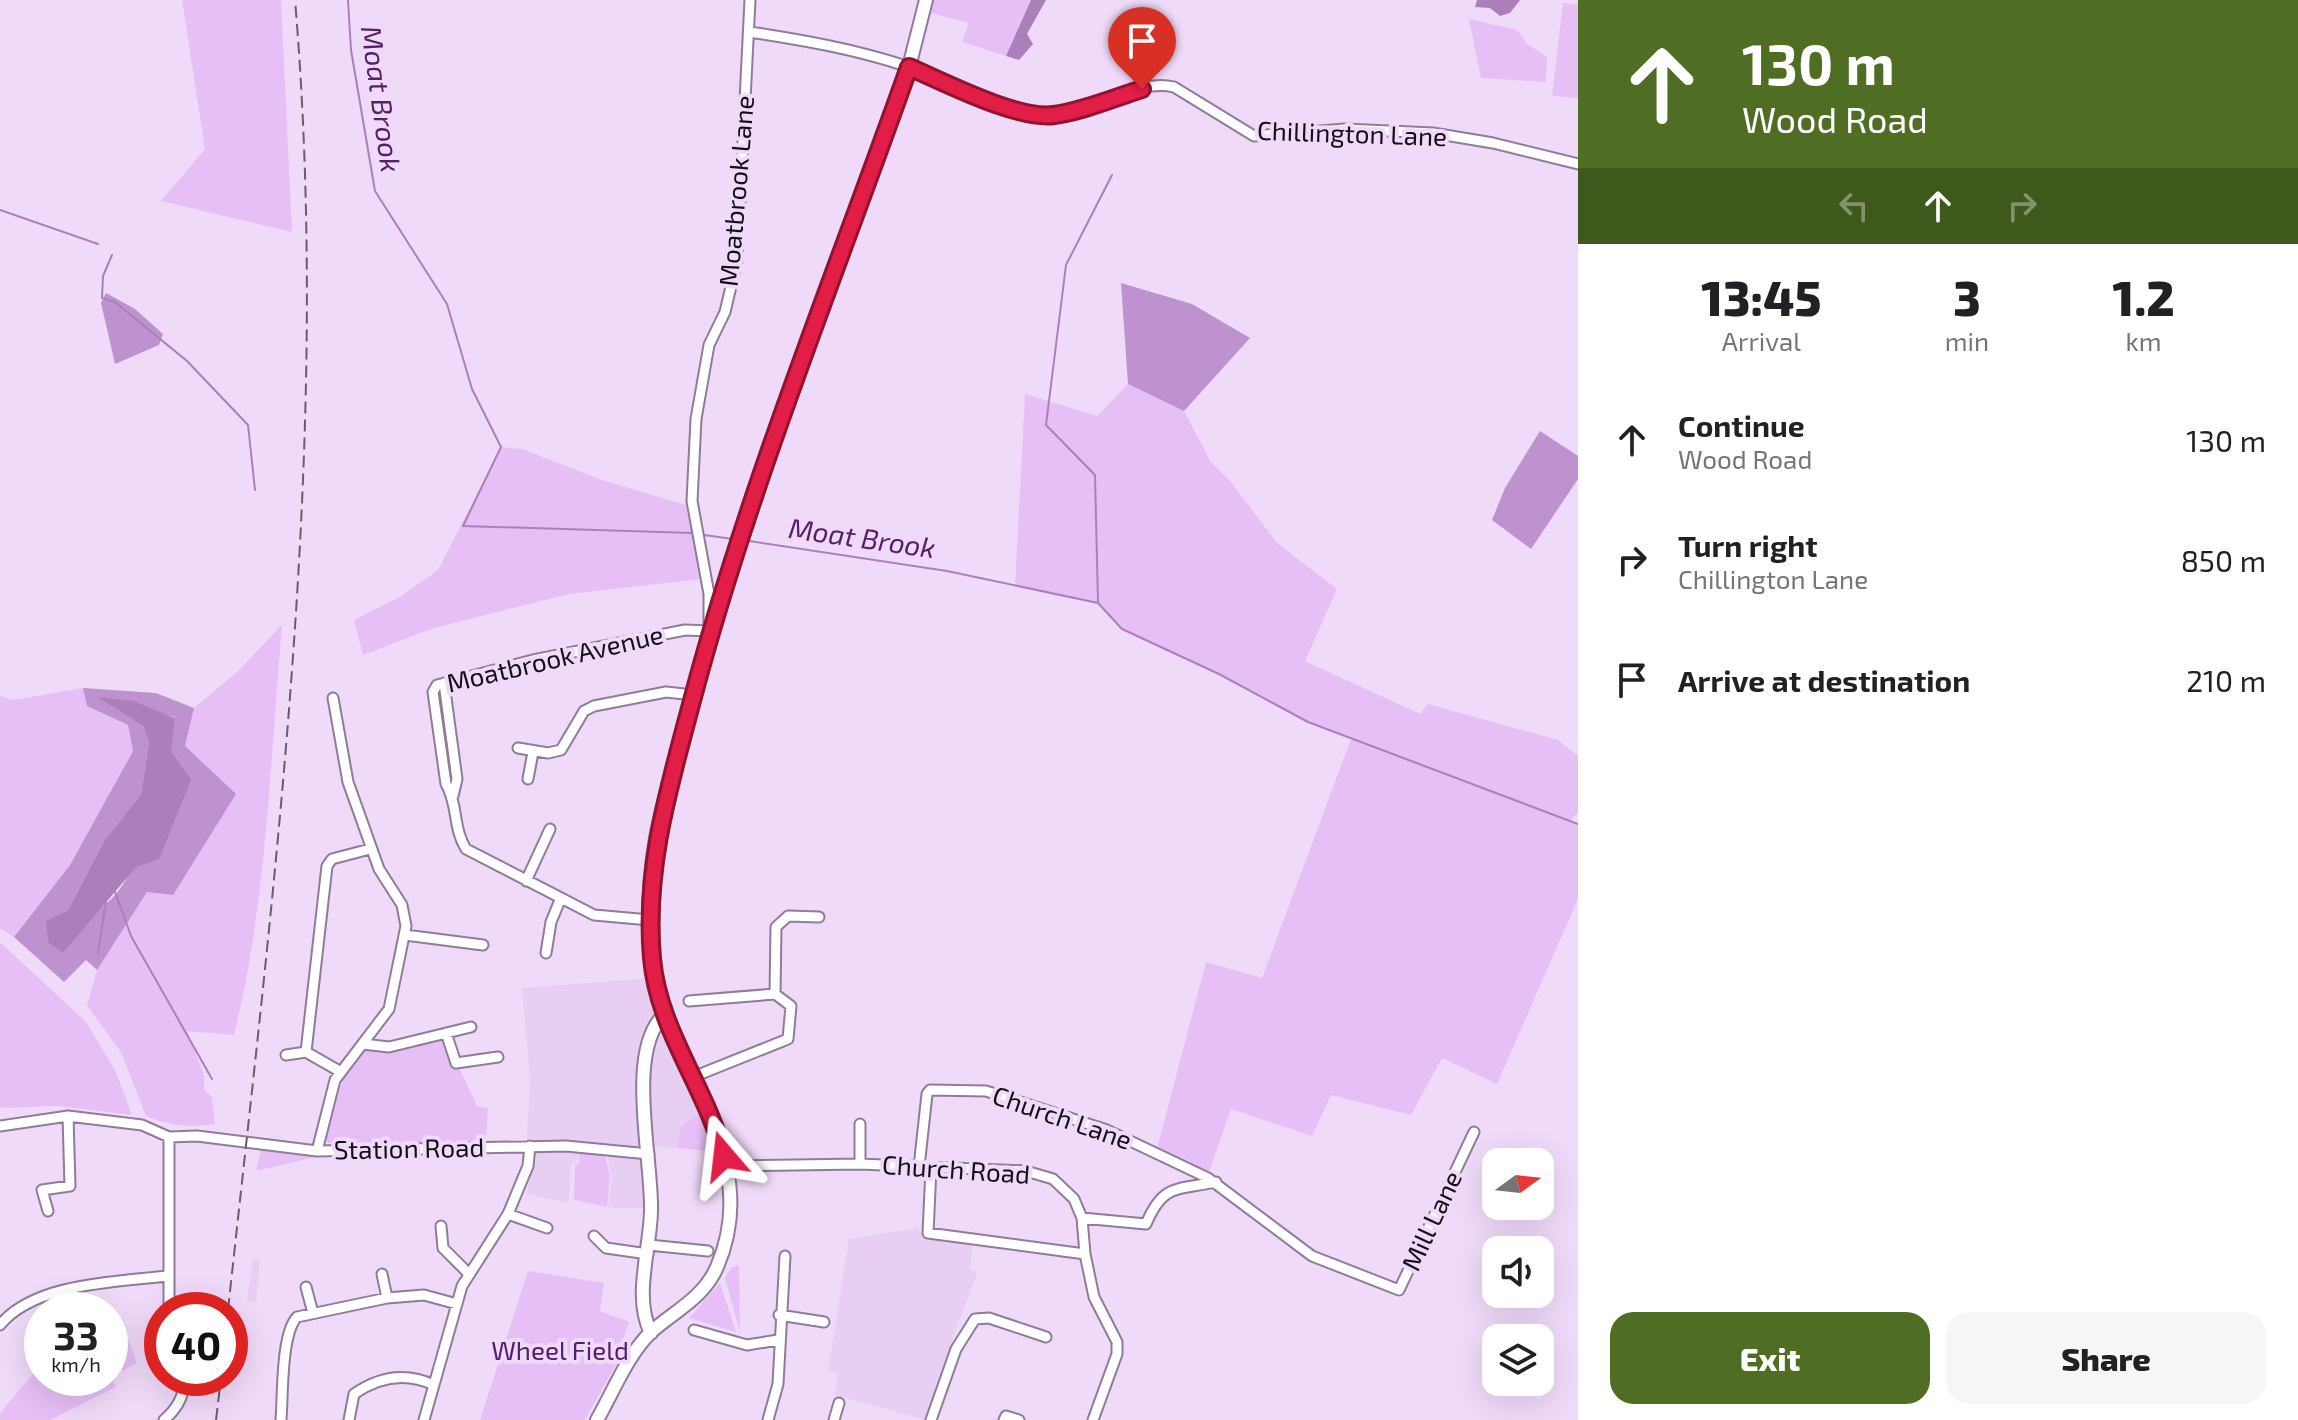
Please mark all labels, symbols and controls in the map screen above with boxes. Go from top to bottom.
pin [1108,7,1176,89]
icon: arrive [1120,19,1164,63]
water label: Moat Brook [355,23,409,174]
text: 130 m [1742,29,1895,96]
icon: ahead [1610,32,1714,136]
street label: Moatbrook Lane [712,94,759,288]
text: Wood Road [1742,97,1928,140]
street label: Chillington Lane [1256,114,1448,151]
icon: left [1832,184,1876,228]
icon: ahead [1916,184,1960,228]
icon: right [2000,184,2044,228]
text: 13:45 [1701,268,1821,326]
text: 3 [1953,268,1981,326]
text: 1.2 [2112,268,2175,326]
text: Arrival [1722,325,1801,356]
text: min [1945,325,1989,356]
text: km [2126,325,2162,356]
text: Continue [1678,407,1805,443]
icon: ahead [1610,418,1654,462]
text: 130 m [2186,422,2266,458]
text: Wood Road [1678,443,1812,474]
water label: Moat Brook [787,510,938,564]
text: Turn right [1678,527,1818,563]
icon: right [1610,538,1654,582]
text: 850 m [2181,542,2266,578]
text: Chillington Lane [1678,563,1868,594]
street label: Moatbrook Avenue [443,618,666,698]
icon: arrive [1610,658,1654,702]
text: Arrive at destination [1678,662,1970,698]
text: 210 m [2186,662,2266,698]
street label: Church Lane [989,1078,1136,1155]
position arrow [682,1114,766,1198]
street label: Station Road [333,1131,484,1164]
street label: Church Road [881,1148,1031,1189]
north arrow [1482,1148,1554,1220]
map controls [1482,1148,1554,1396]
street label: Mill Lane [1394,1166,1467,1275]
button: sound [1482,1236,1554,1308]
speed limit sign: 40 [144,1292,248,1396]
text: 33 [53,1310,99,1358]
button: Exit [1610,1312,1930,1404]
button: Share [1946,1312,2266,1404]
button: layers [1482,1324,1554,1396]
park label: Wheel Field [491,1334,629,1365]
text: km/h [51,1352,101,1376]

